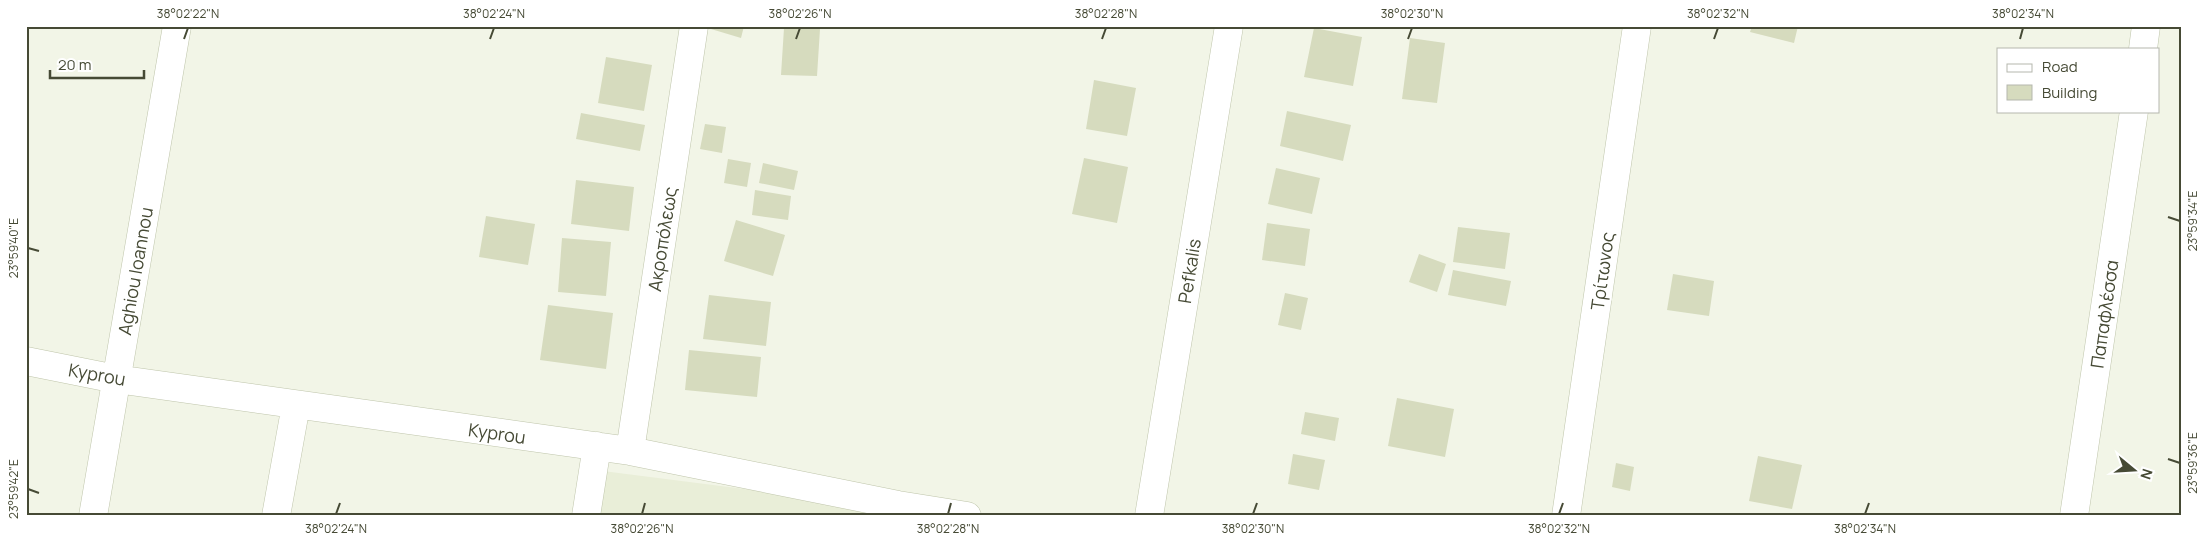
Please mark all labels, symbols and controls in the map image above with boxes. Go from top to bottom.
text: 38°02'22"N [157,5,219,22]
text: 38°02'24"N [463,5,525,22]
text: 38°02'26"N [769,5,831,22]
text: 38°02'28"N [1075,5,1137,22]
text: 38°02'30"N [1381,5,1443,22]
text: 38°02'32"N [1687,5,1749,22]
text: 38°02'34"N [1992,5,2054,22]
scale bar [50,48,144,80]
legend [1997,48,2160,112]
text: 20 m [58,54,91,75]
text: Road [2042,56,2078,77]
text: Building [2042,82,2097,103]
street label: Ακροπόλεως [642,185,682,293]
text: 23°59'34"E [2184,190,2201,251]
street label: Aghiou Ioannou [112,205,158,337]
text: 23°59'40"E [5,218,22,278]
street label: Τρίτωνος [1585,230,1619,312]
street label: Pefkalis [1172,237,1206,305]
street label: Παπαφλέσσα [2085,258,2123,370]
street label: Kyprou [67,357,127,391]
street label: Kyprou [467,417,527,449]
text: 23°59'36"E [2184,432,2201,494]
north arrow [2110,444,2160,494]
text: 23°59'42"E [5,459,22,519]
text: N [2136,466,2157,482]
text: 38°02'24"N [305,520,367,537]
text: 38°02'26"N [611,520,673,537]
text: 38°02'28"N [917,520,979,537]
text: 38°02'30"N [1222,520,1284,537]
text: 38°02'32"N [1528,520,1590,537]
text: 38°02'34"N [1834,520,1896,537]

